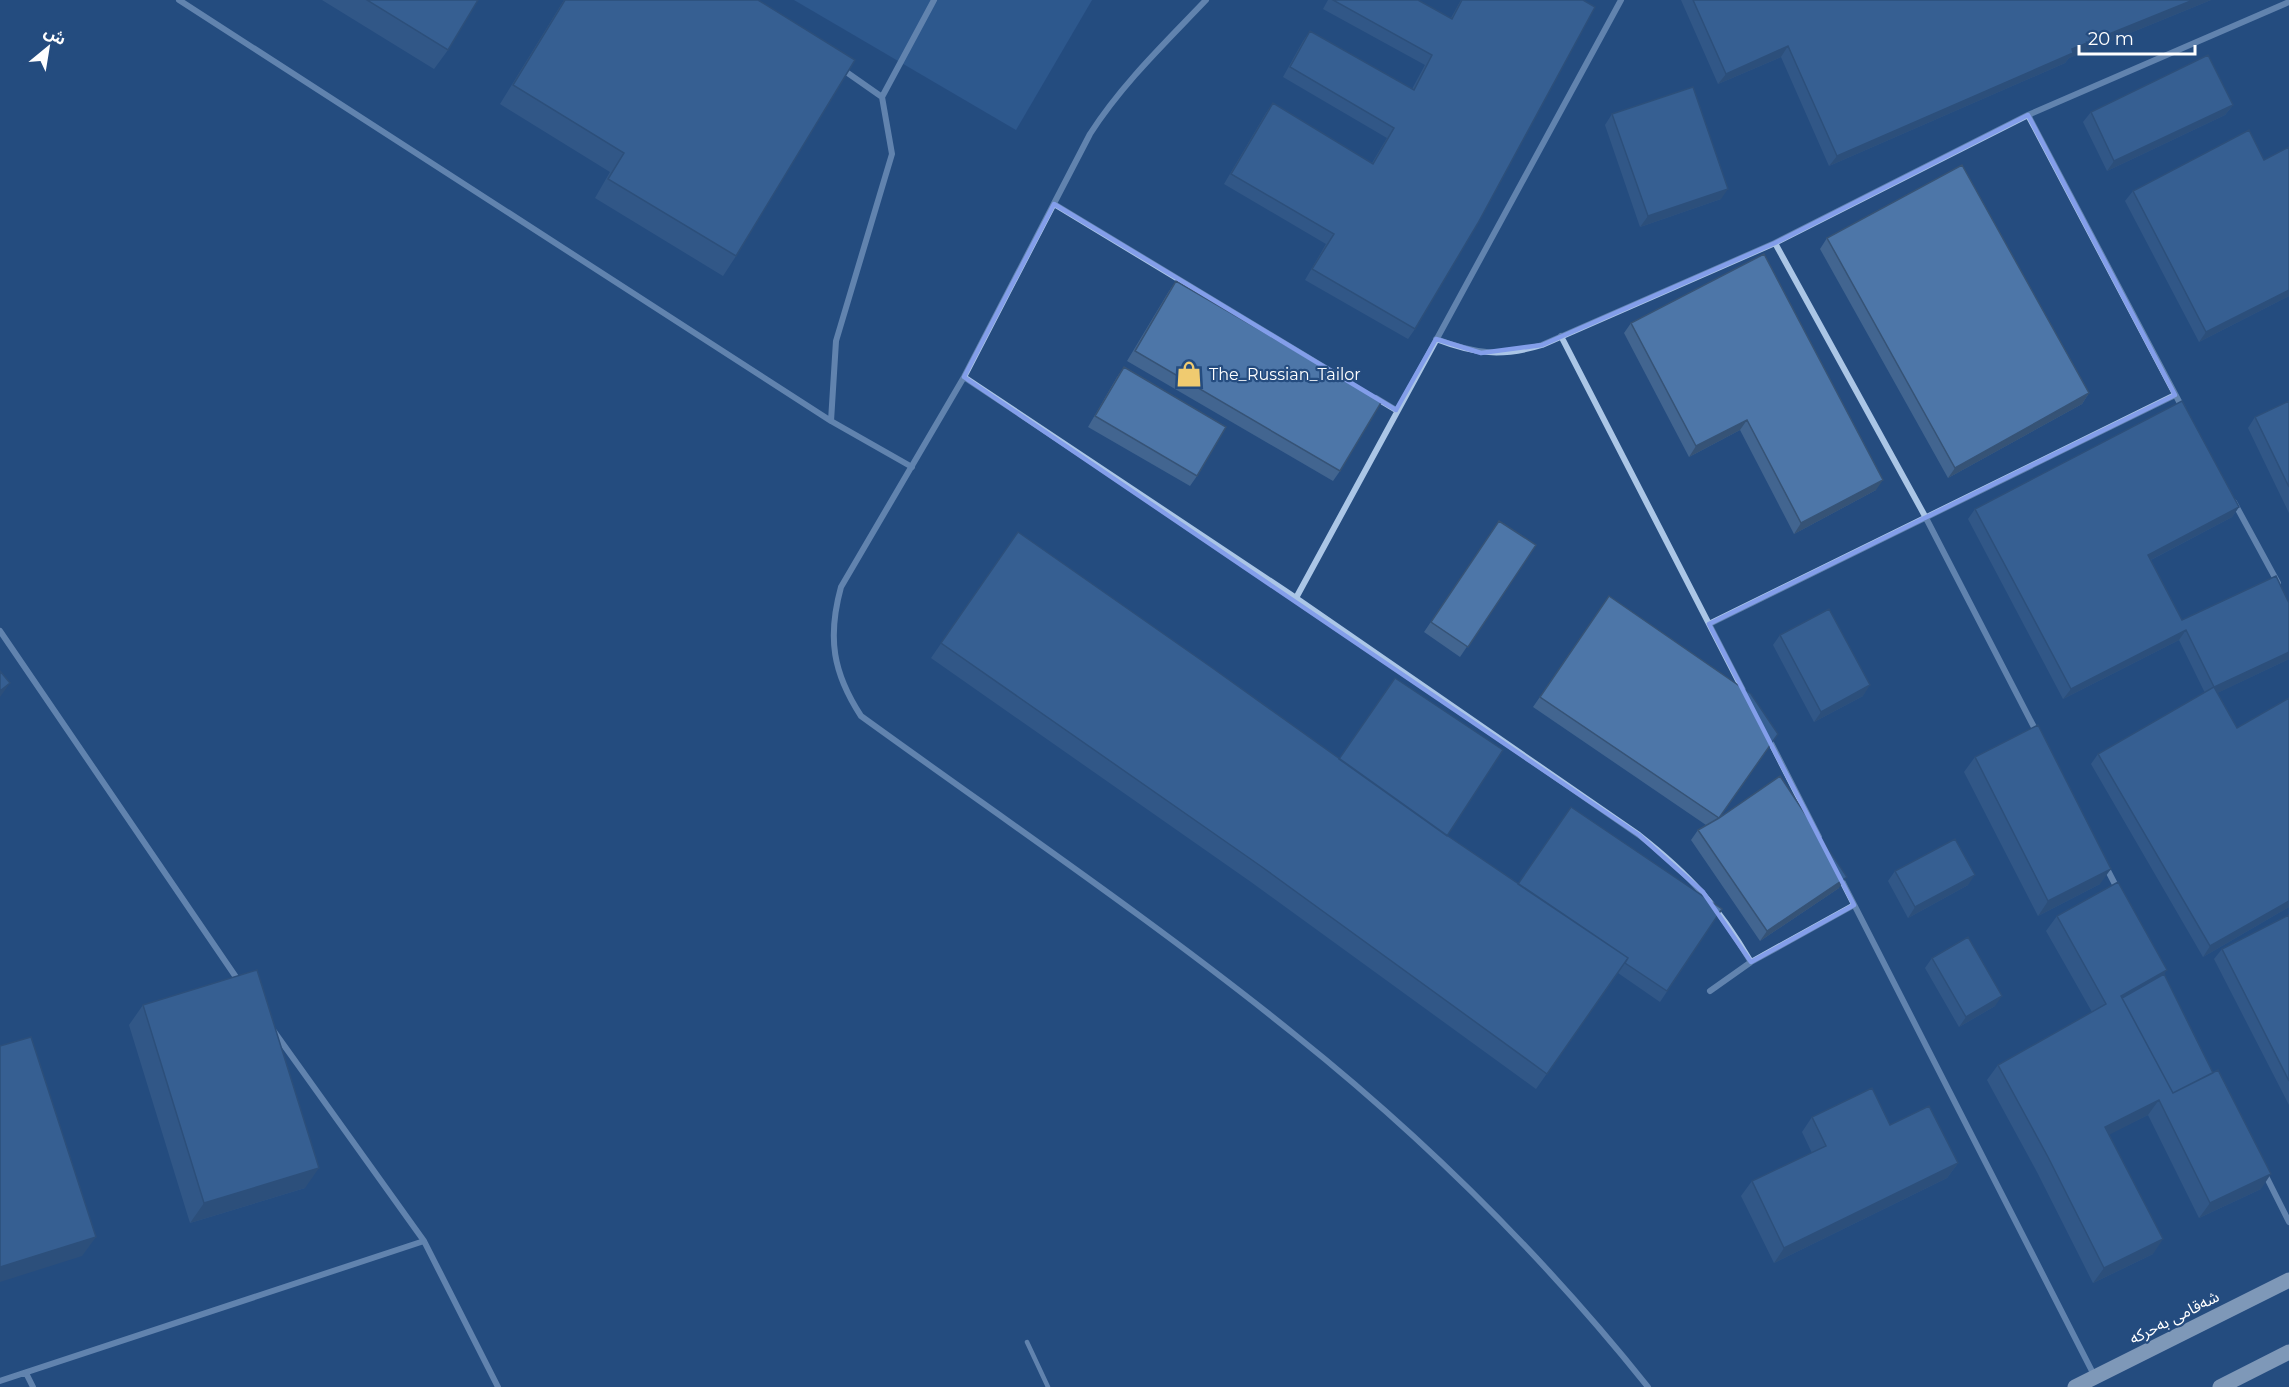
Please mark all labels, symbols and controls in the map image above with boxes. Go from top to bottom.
north arrow [18,18,78,78]
scale bar [2079,18,2194,56]
text: ش [41,22,70,49]
text: 20 m [2088,28,2134,50]
shop icon: The_Russian_Tailor [1174,359,1204,389]
place label: The_Russian_Tailor [1209,365,1361,384]
street label: شەقامی بەحرکە [2126,1287,2222,1348]

